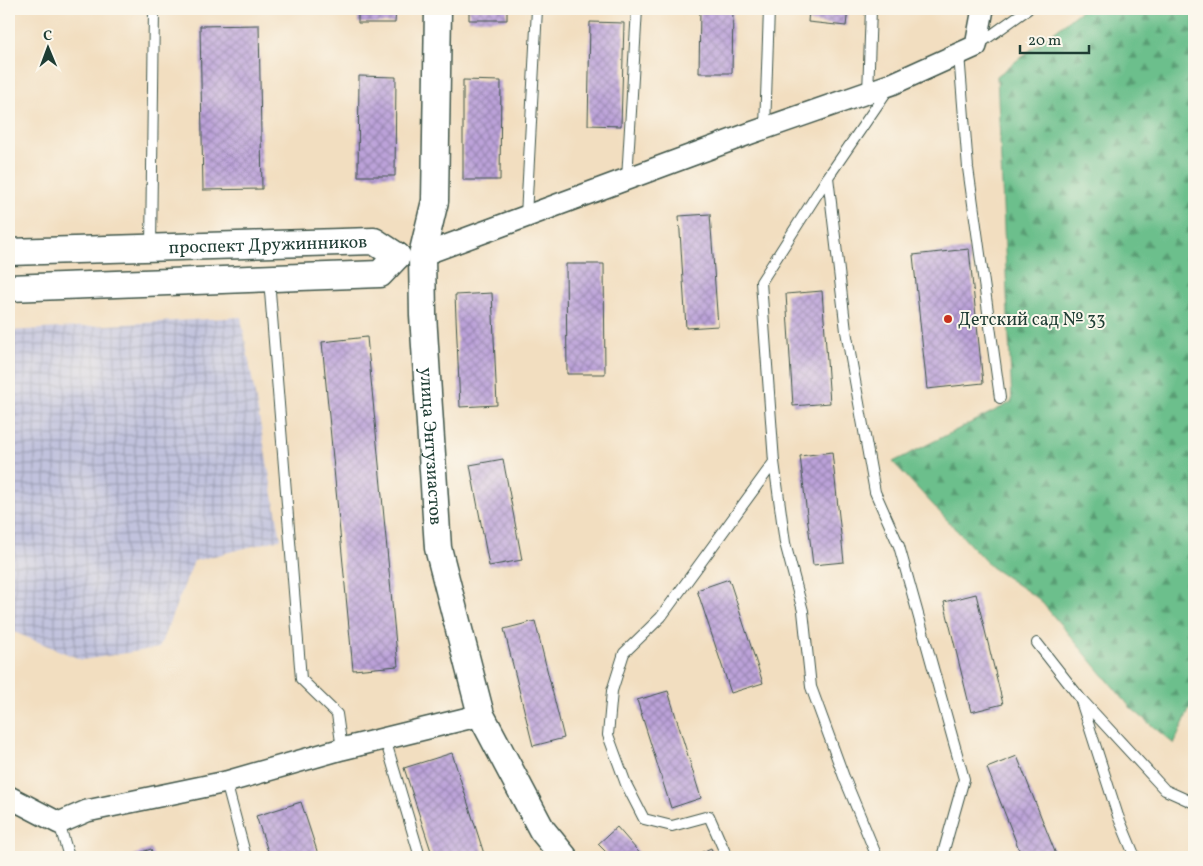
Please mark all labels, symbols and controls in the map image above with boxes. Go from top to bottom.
north arrow [22,22,72,72]
scale bar [1020,22,1089,54]
text: С [43,27,52,46]
text: 20 m [1028,31,1061,52]
street label: проспект Дружинников [168,230,368,261]
place label: Детский сад № 33 [958,308,1105,333]
marker: Детский сад № 33 [942,313,954,325]
street label: улица Энтузиастов [412,367,447,526]

